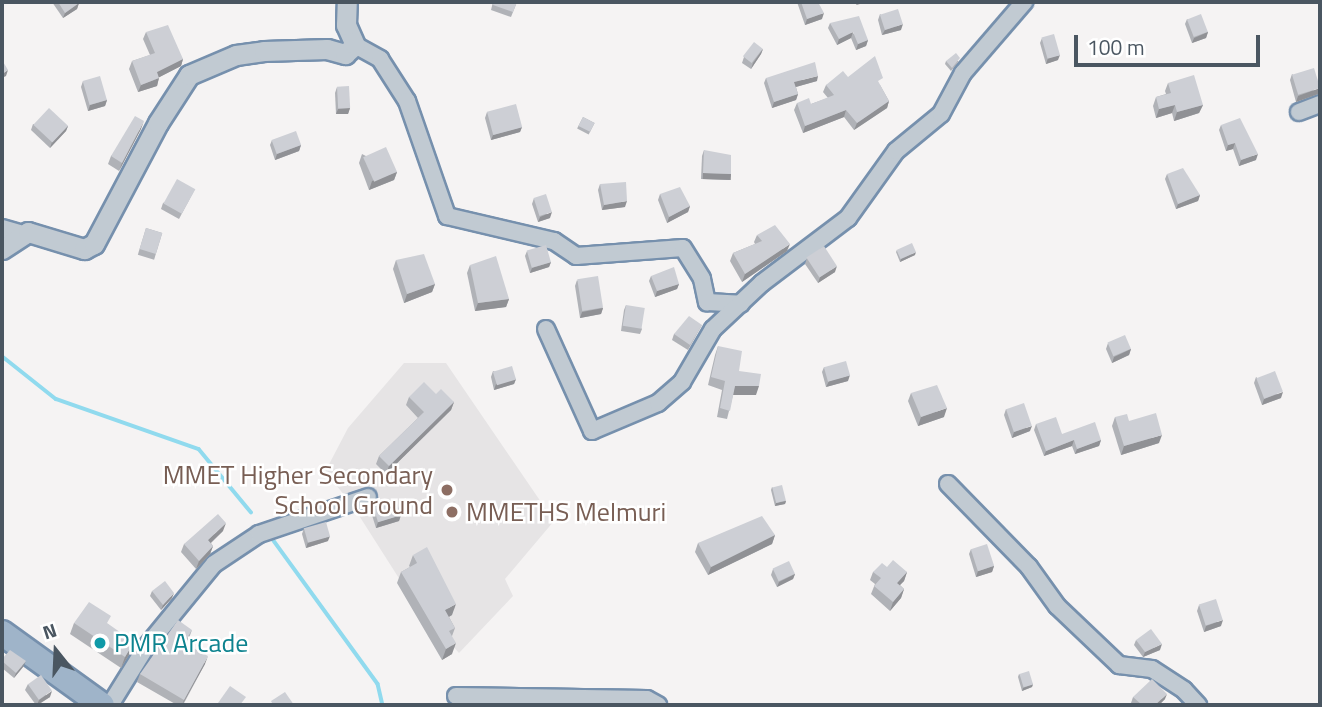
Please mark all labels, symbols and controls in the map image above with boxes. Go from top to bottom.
scale bar [1077,21,1262,65]
text: 100 m [1087,31,1144,63]
place label: MMET Higher Secondary School Ground [163,459,433,520]
marker: MMET Higher Secondary School Ground [439,482,455,498]
place label: MMETHS Melmuri [466,496,666,528]
marker: MMETHS Melmuri [444,504,460,520]
text: N [39,615,60,646]
north arrow [21,616,91,686]
place label: PMR Arcade [114,627,248,659]
marker: PMR Arcade [92,635,108,651]

